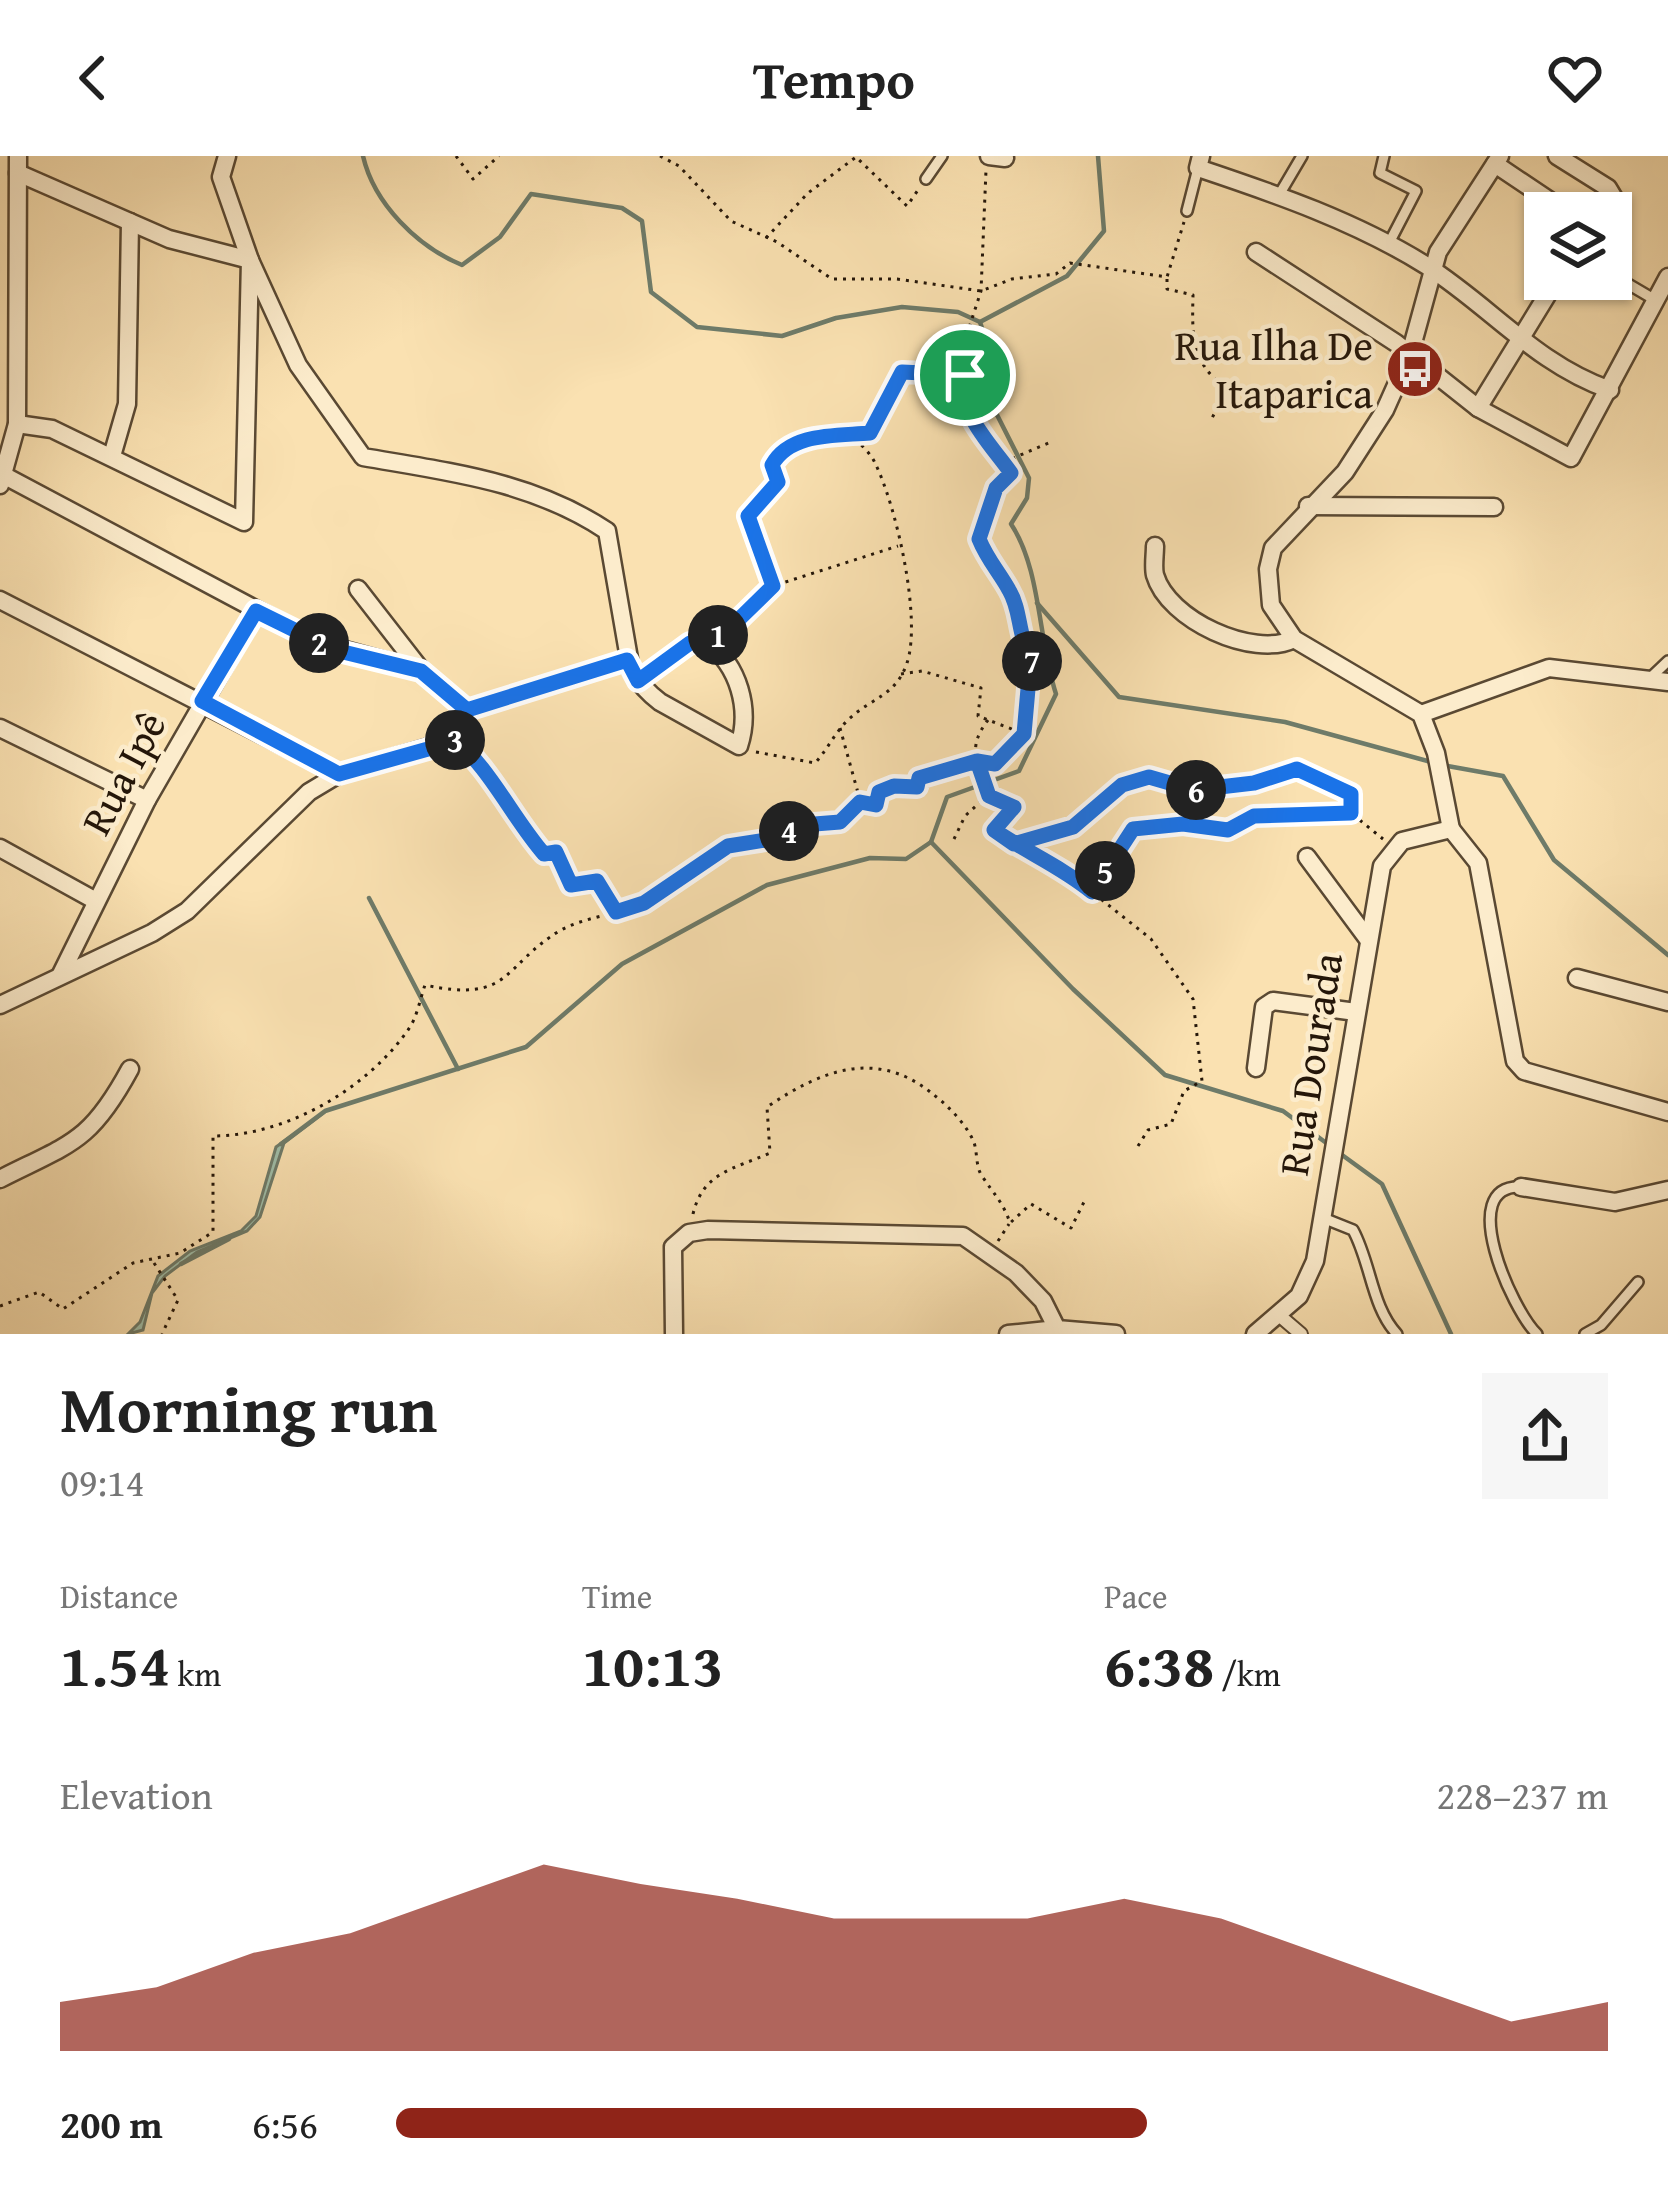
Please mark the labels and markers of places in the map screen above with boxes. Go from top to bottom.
place label: Rua Ilha De Itaparica [1174,314,1373,423]
pin [914,324,1016,426]
bus stop icon: Rua Ilha De Itaparica [1384,338,1446,400]
pin: 1 [688,605,748,665]
pin: 2 [289,613,349,673]
pin: 7 [1002,631,1062,691]
pin: 3 [425,710,485,770]
pin: 6 [1166,760,1226,820]
pin: 4 [759,801,819,861]
pin: 5 [1075,841,1135,901]

